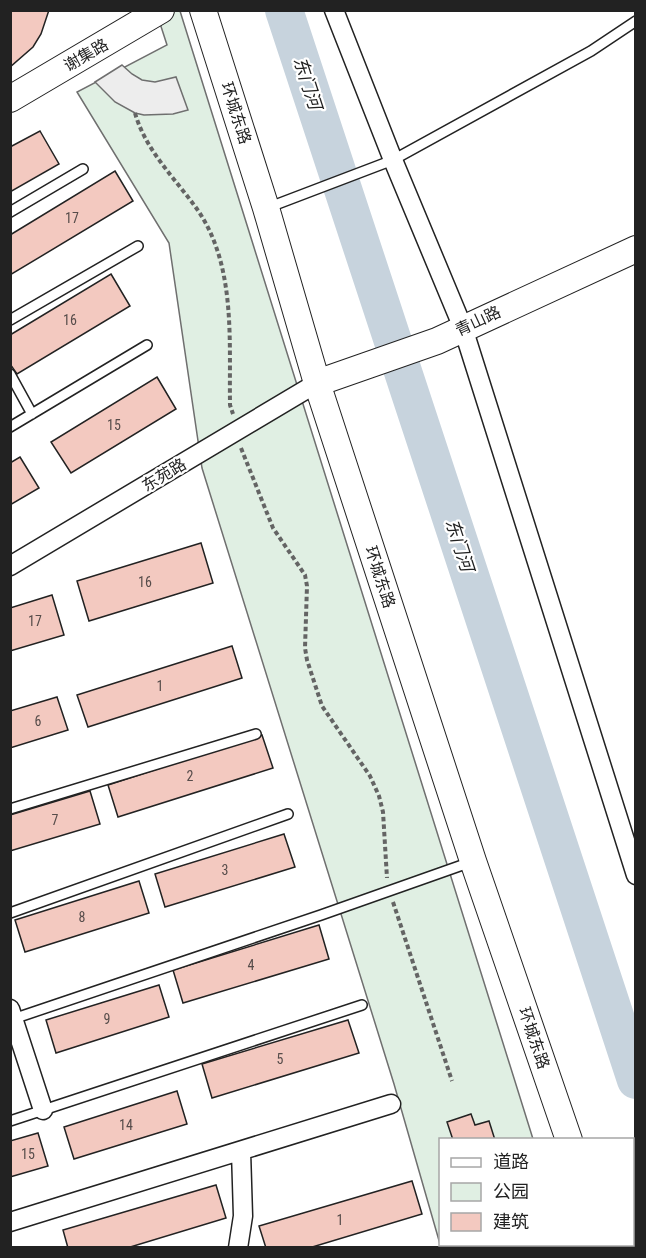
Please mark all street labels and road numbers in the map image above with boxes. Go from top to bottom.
street label: 谢集路 [60,35,112,75]
street label: 环城东路 [217,80,255,146]
street label: 青山路 [452,302,504,340]
street label: 东苑路 [139,454,189,496]
street label: 环城东路 [361,544,399,610]
street label: 环城东路 [515,1005,553,1071]

